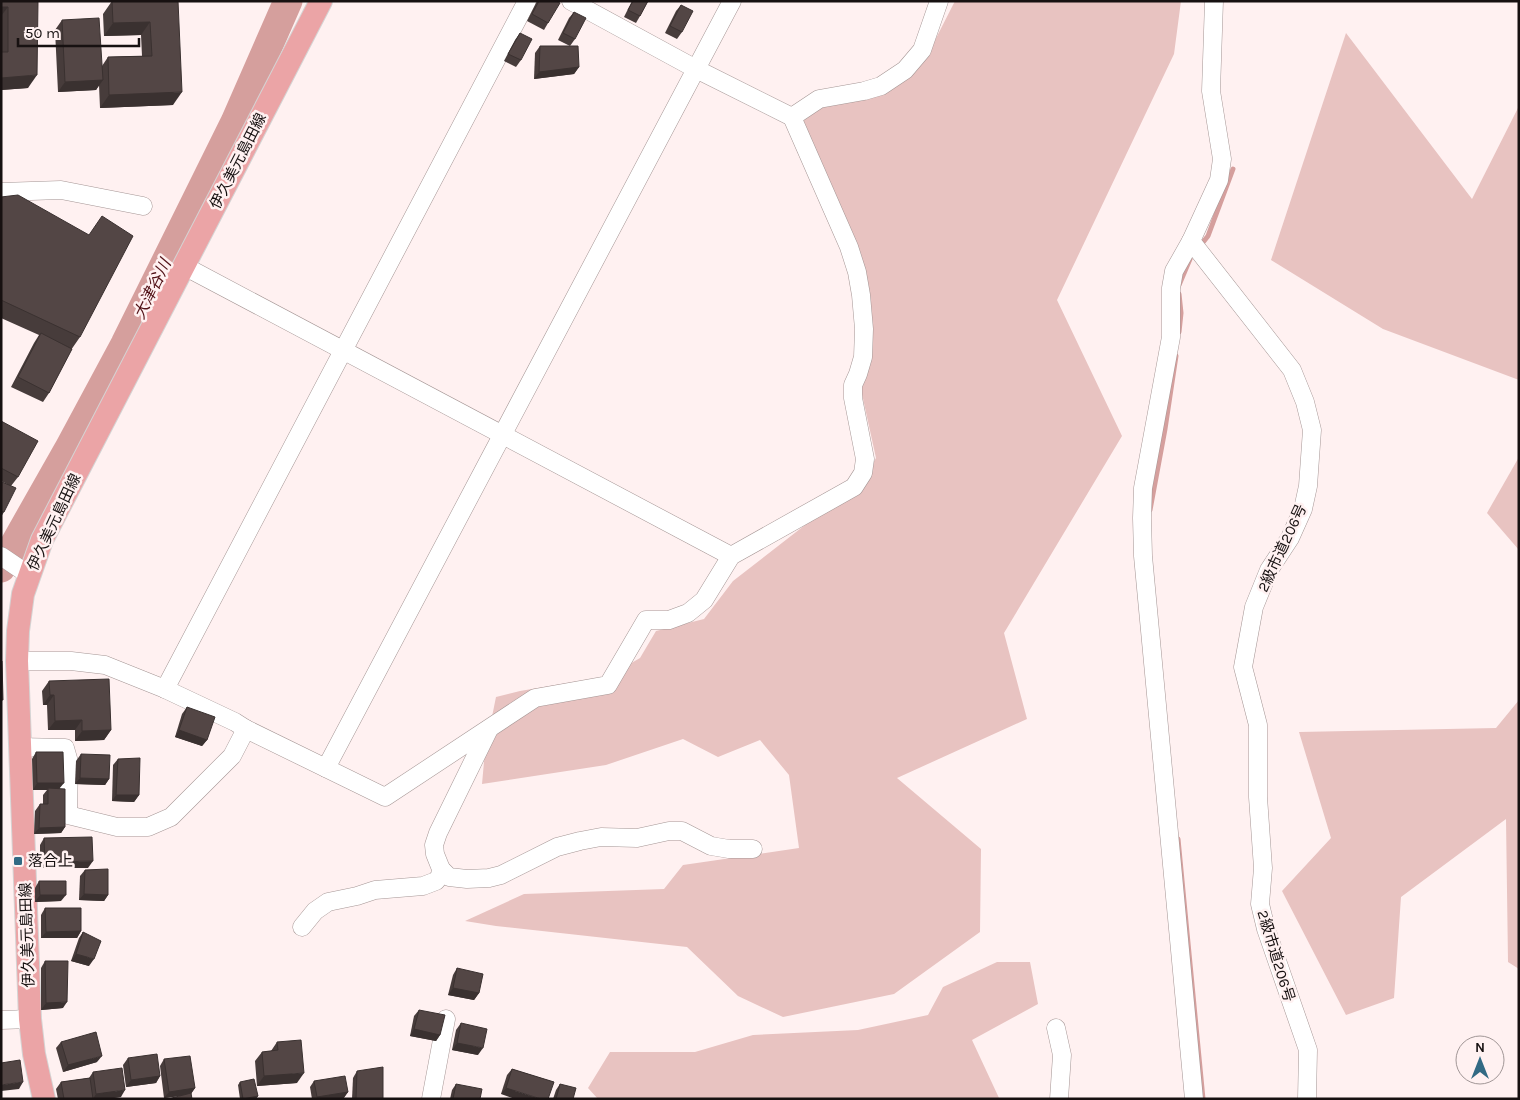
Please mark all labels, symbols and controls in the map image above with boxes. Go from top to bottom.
scale bar [18,15,139,47]
text: 50 m [25,24,60,42]
street label: 伊久美元島田線 [206,110,270,212]
water label: 大津谷川 [129,254,175,322]
street label: 伊久美元島田線 [24,471,84,573]
street label: 2級市道206号 [1254,501,1310,595]
place label: 落合上 [28,852,73,870]
marker: 落合上 [12,855,24,867]
street label: 伊久美元島田線 [16,882,38,988]
street label: 2級市道206号 [1254,908,1298,1004]
north arrow [1455,1035,1505,1085]
text: N [1475,1039,1485,1056]

